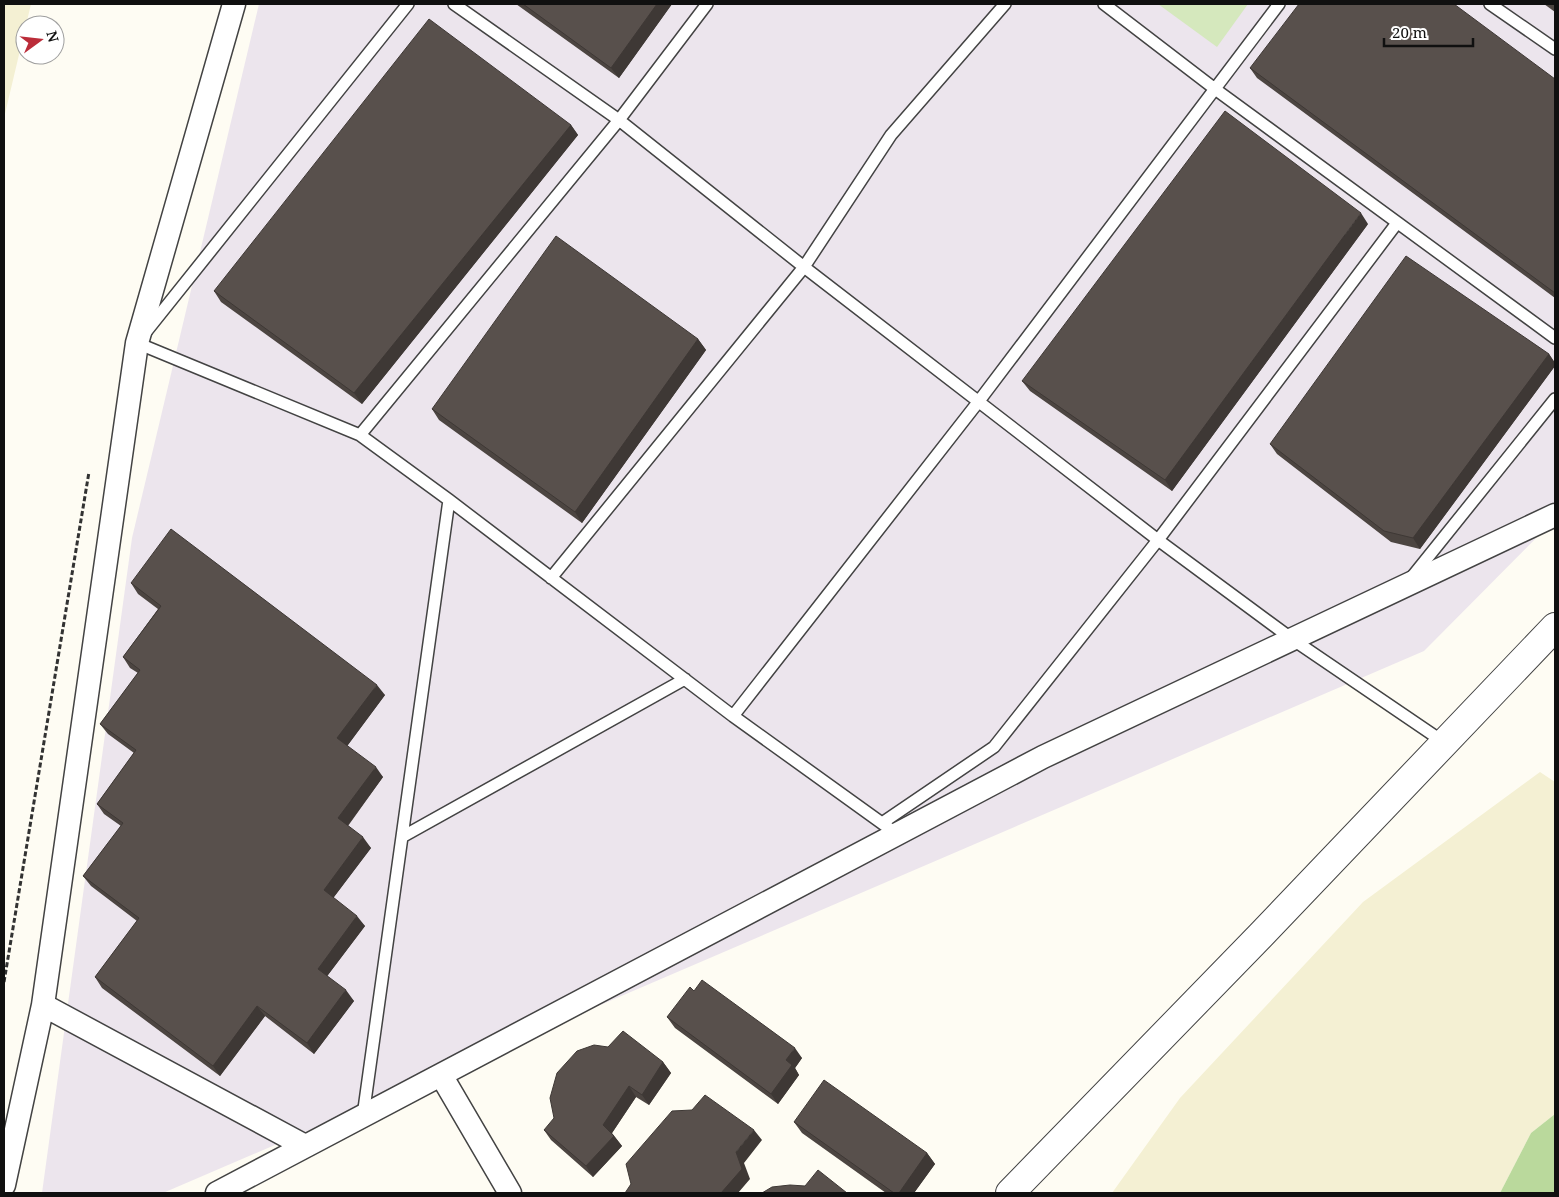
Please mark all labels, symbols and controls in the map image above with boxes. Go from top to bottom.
north arrow [15,15,65,65]
scale bar [1384,15,1473,47]
text: 20 m [1392,22,1427,42]
text: N [42,29,64,44]

